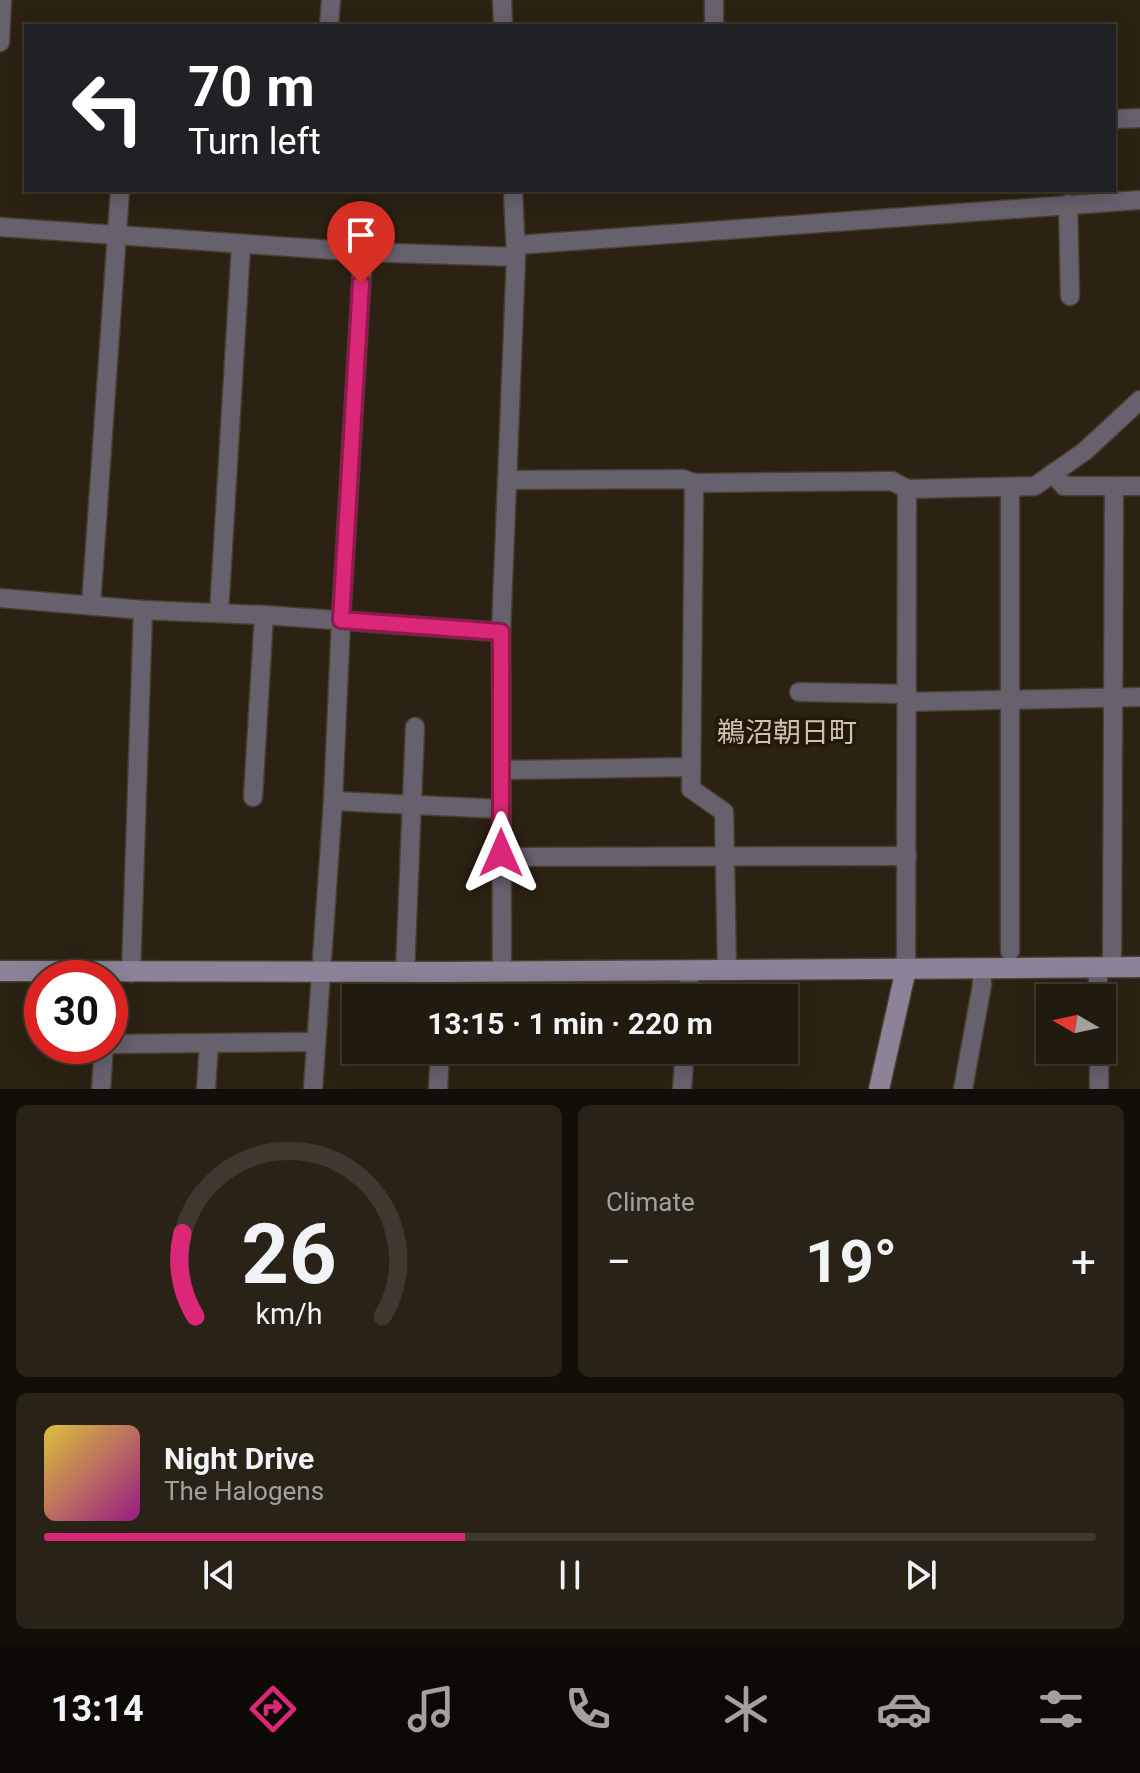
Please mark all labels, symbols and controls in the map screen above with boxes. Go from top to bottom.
text: 70 m [188,54,315,120]
icon: left [56,56,160,160]
text: Turn left [188,121,321,163]
pin [327,201,395,283]
icon: arrive [339,213,383,257]
district label: 鵜沼朝日町 [717,716,857,749]
position arrow [459,811,543,895]
speed limit sign: 30 [24,960,128,1064]
north arrow [1036,984,1116,1064]
map controls [1036,984,1116,1064]
text: 13:15 · 1 min · 220 m [427,1006,713,1041]
text: Climate [606,1187,695,1217]
text: 26 [241,1206,337,1303]
text: 19° [805,1226,897,1297]
text: − [606,1236,631,1288]
text: + [1071,1236,1096,1288]
text: km/h [255,1297,323,1331]
text: Night Drive [164,1441,314,1476]
text: The Halogens [164,1476,324,1506]
icon: previous [197,1553,241,1597]
icon: pause [548,1553,592,1597]
icon: next [899,1553,943,1597]
icon: directions [245,1681,301,1737]
icon: music [403,1681,459,1737]
icon: phone [560,1681,616,1737]
icon: climate [718,1681,774,1737]
icon: car [876,1681,932,1737]
icon: filters [1033,1681,1089,1737]
text: 13:14 [51,1688,144,1730]

